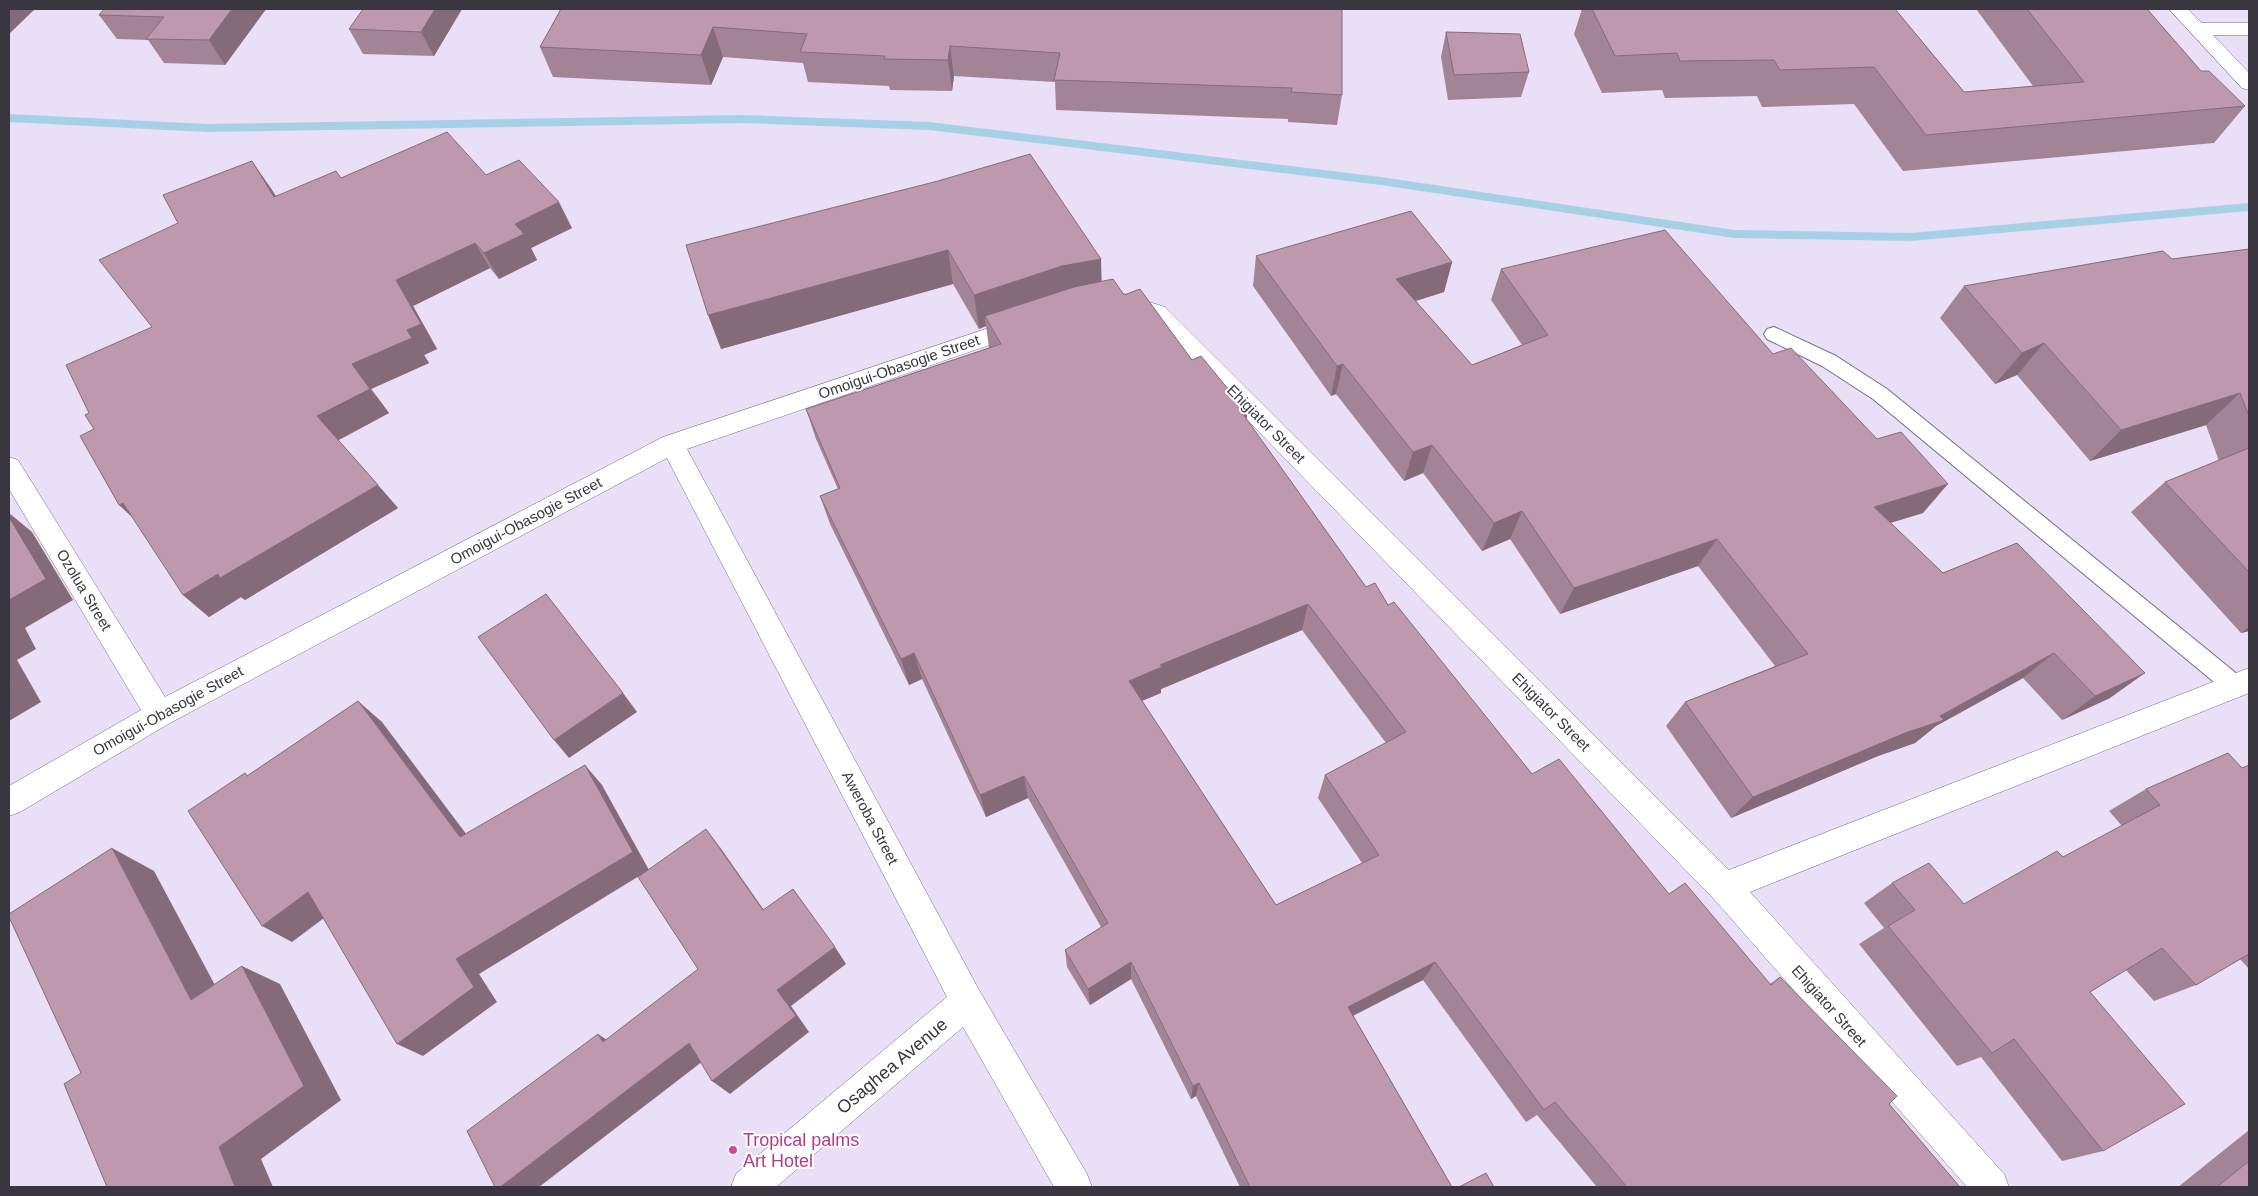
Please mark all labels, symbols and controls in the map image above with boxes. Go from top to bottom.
street label: Omoigui-Obasogie Street [816,331,982,402]
street label: Ehigiator Street [1224,381,1310,467]
street label: Omoigui-Obasogie Street [447,473,605,568]
street label: Ozolua Street [54,546,116,634]
street label: Omoigui-Obasogie Street [90,662,247,759]
street label: Ehigiator Street [1509,669,1595,755]
street label: Aweroba Street [839,768,903,868]
street label: Ehigiator Street [1788,962,1871,1050]
street label: Osaghea Avenue [833,1014,951,1118]
place label: Tropical palms Art Hotel [743,1130,859,1171]
marker: Tropical palms Art Hotel [727,1144,739,1156]

